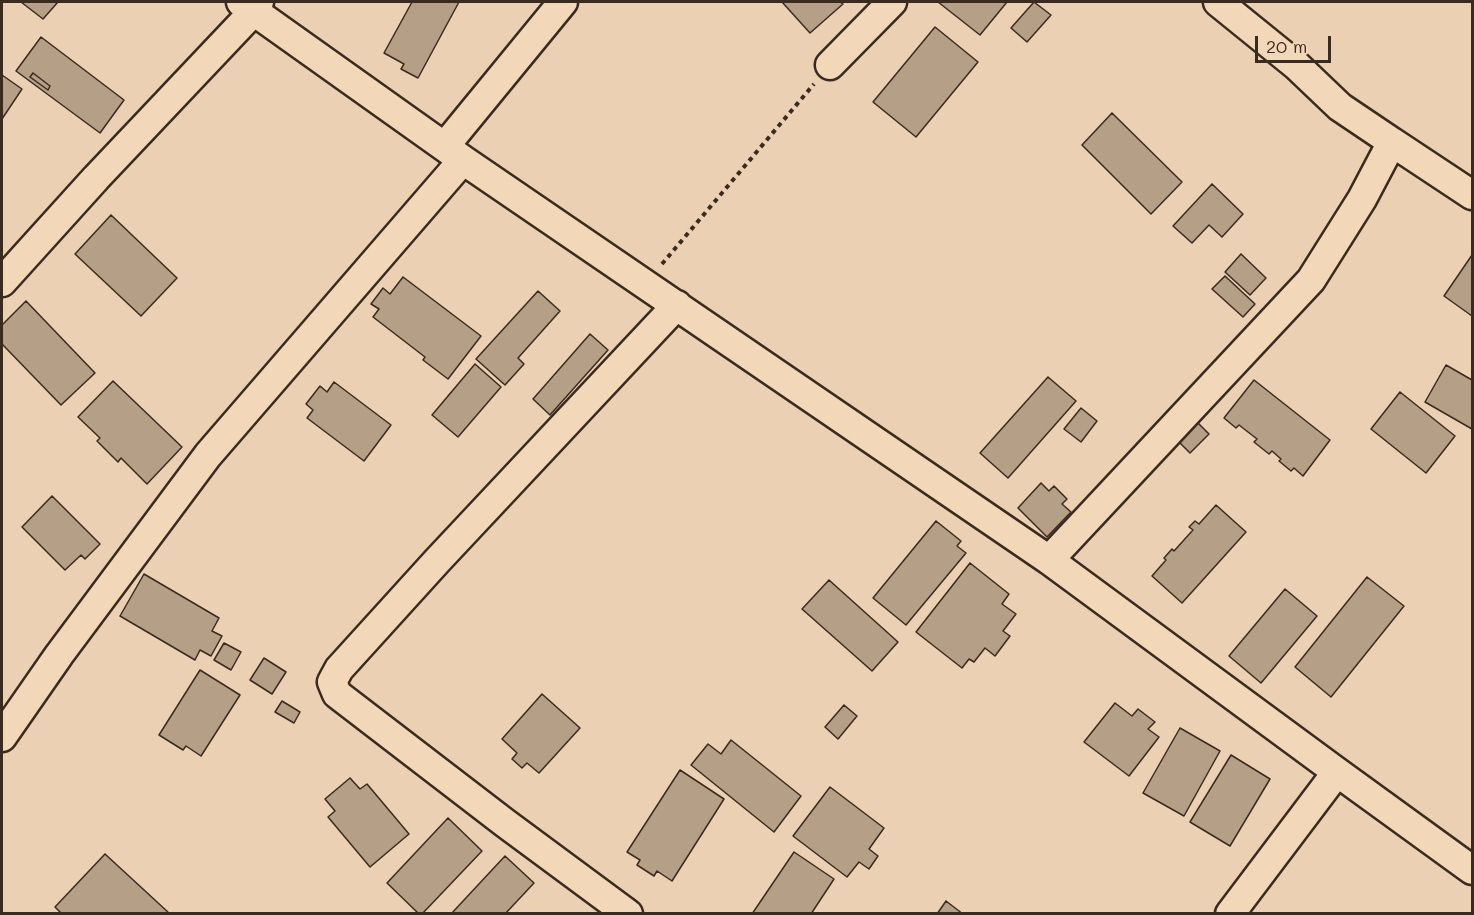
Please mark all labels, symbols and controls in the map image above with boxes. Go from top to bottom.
scale bar [1258,24,1334,62]
text: 20 m [1266,34,1307,58]

